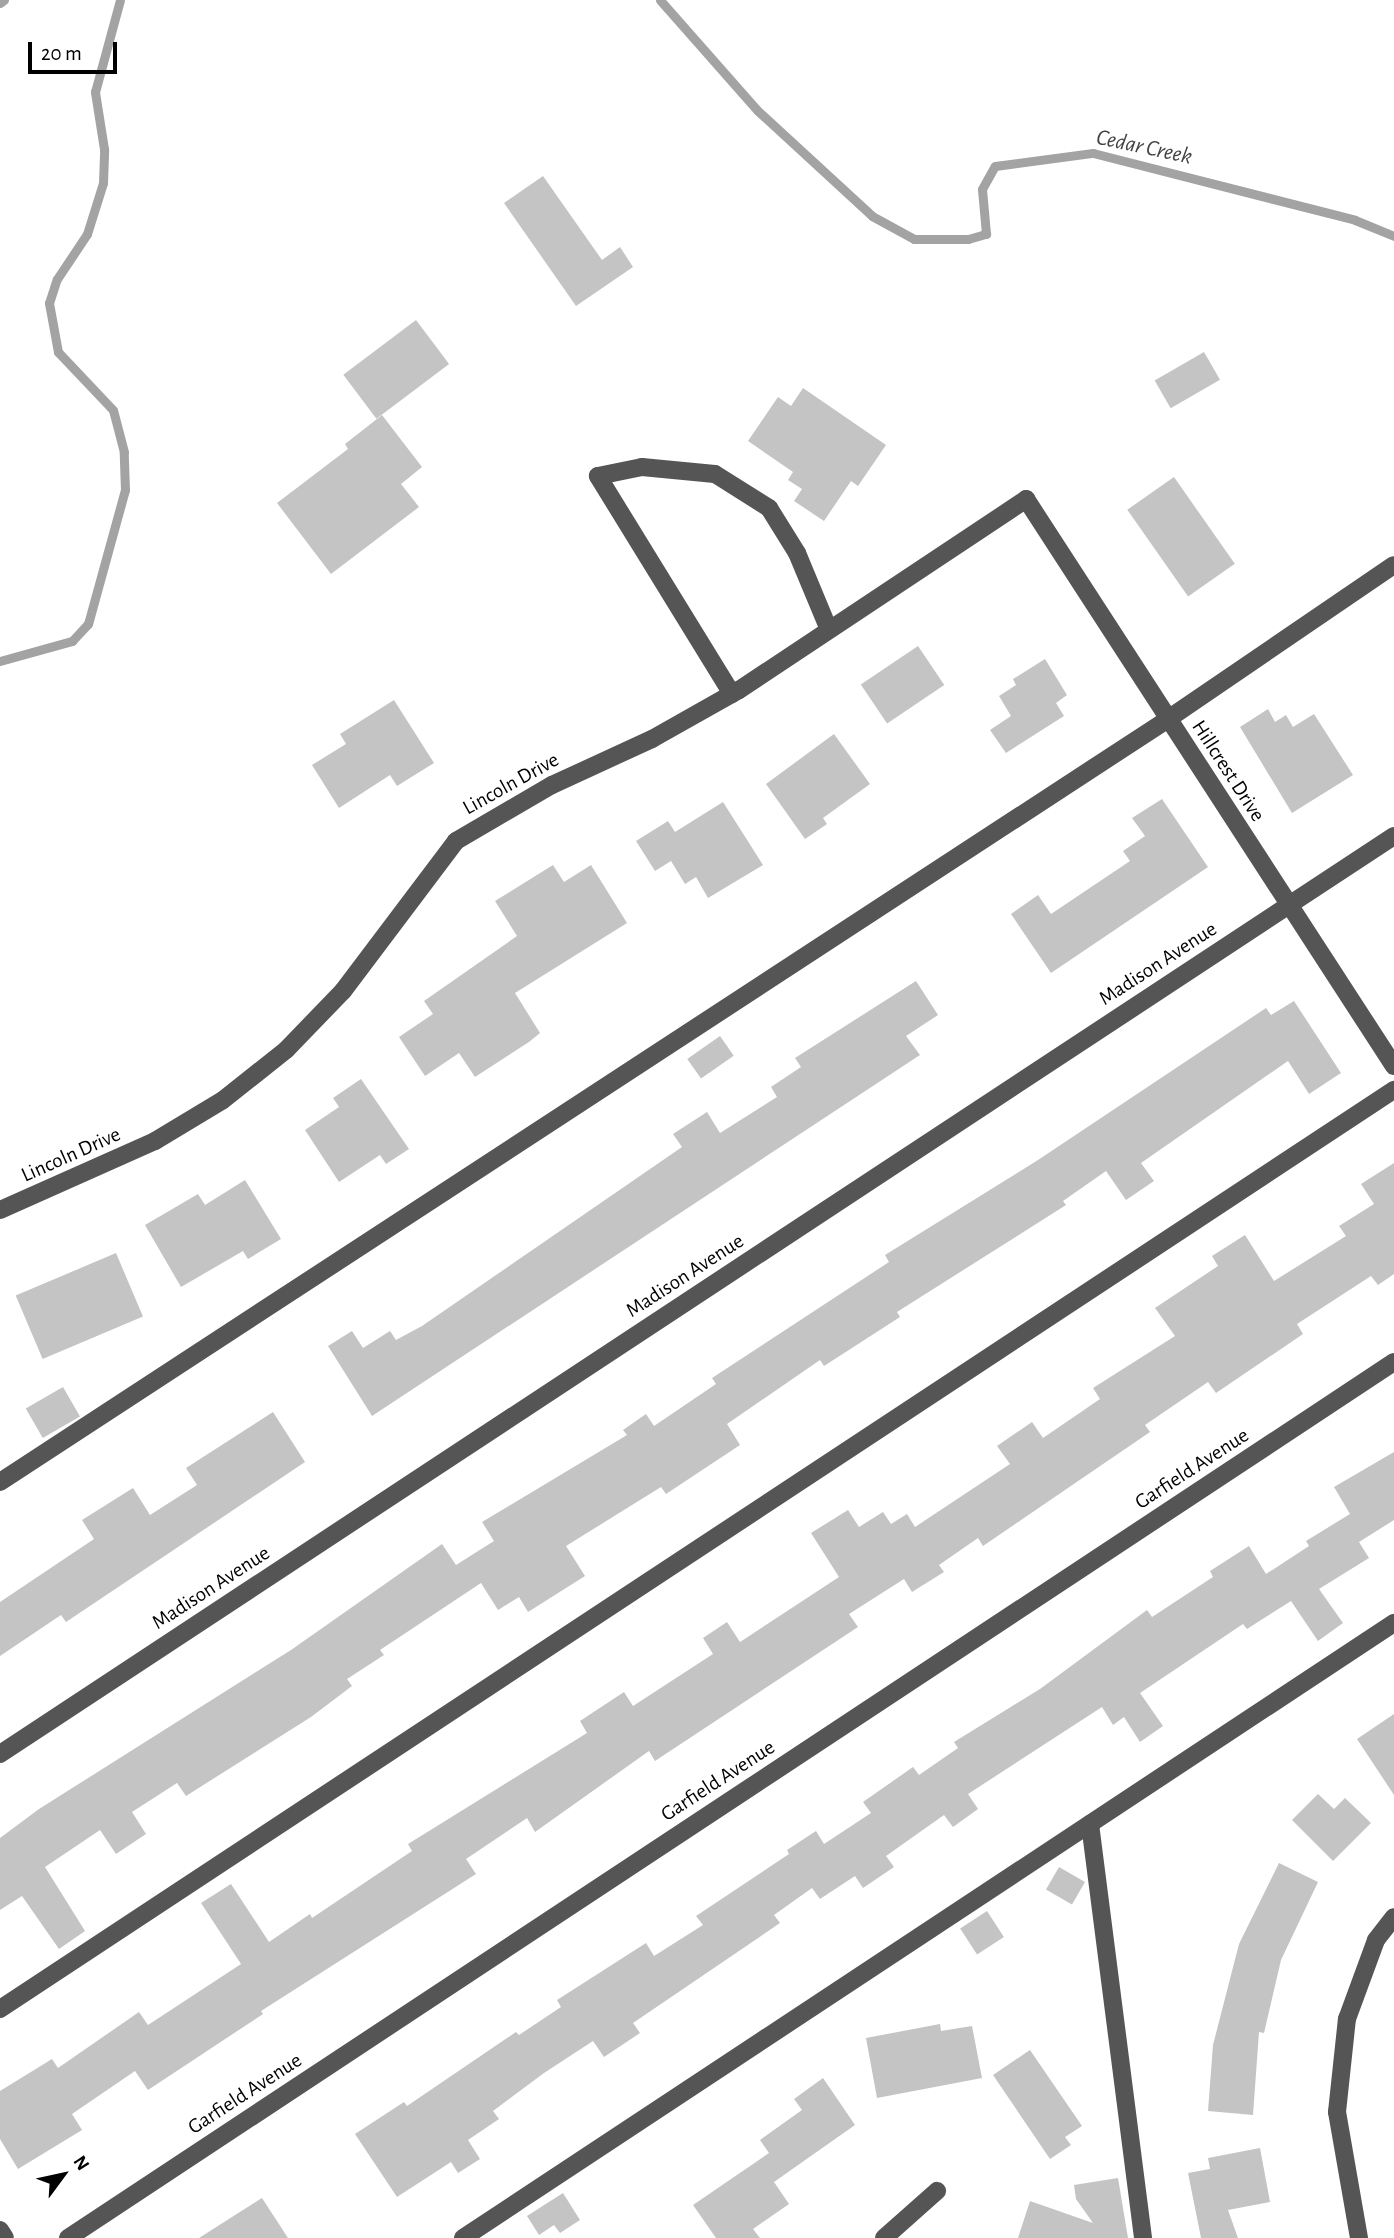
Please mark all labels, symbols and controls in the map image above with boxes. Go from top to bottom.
scale bar [32,28,121,72]
text: 20 m [41,43,82,64]
water label: Cedar Creek [1094,124,1194,172]
street label: Hillcrest Drive [1186,716,1270,826]
street label: Lincoln Drive [458,747,564,821]
street label: Madison Avenue [1094,917,1222,1011]
street label: Lincoln Drive [17,1122,125,1188]
street label: Madison Avenue [621,1229,749,1323]
street label: Garfield Avenue [1130,1423,1254,1515]
street label: Madison Avenue [147,1541,275,1635]
street label: Garfield Avenue [656,1735,780,1827]
street label: Garfield Avenue [183,2048,307,2140]
north arrow [28,2140,98,2210]
text: N [69,2153,93,2174]

